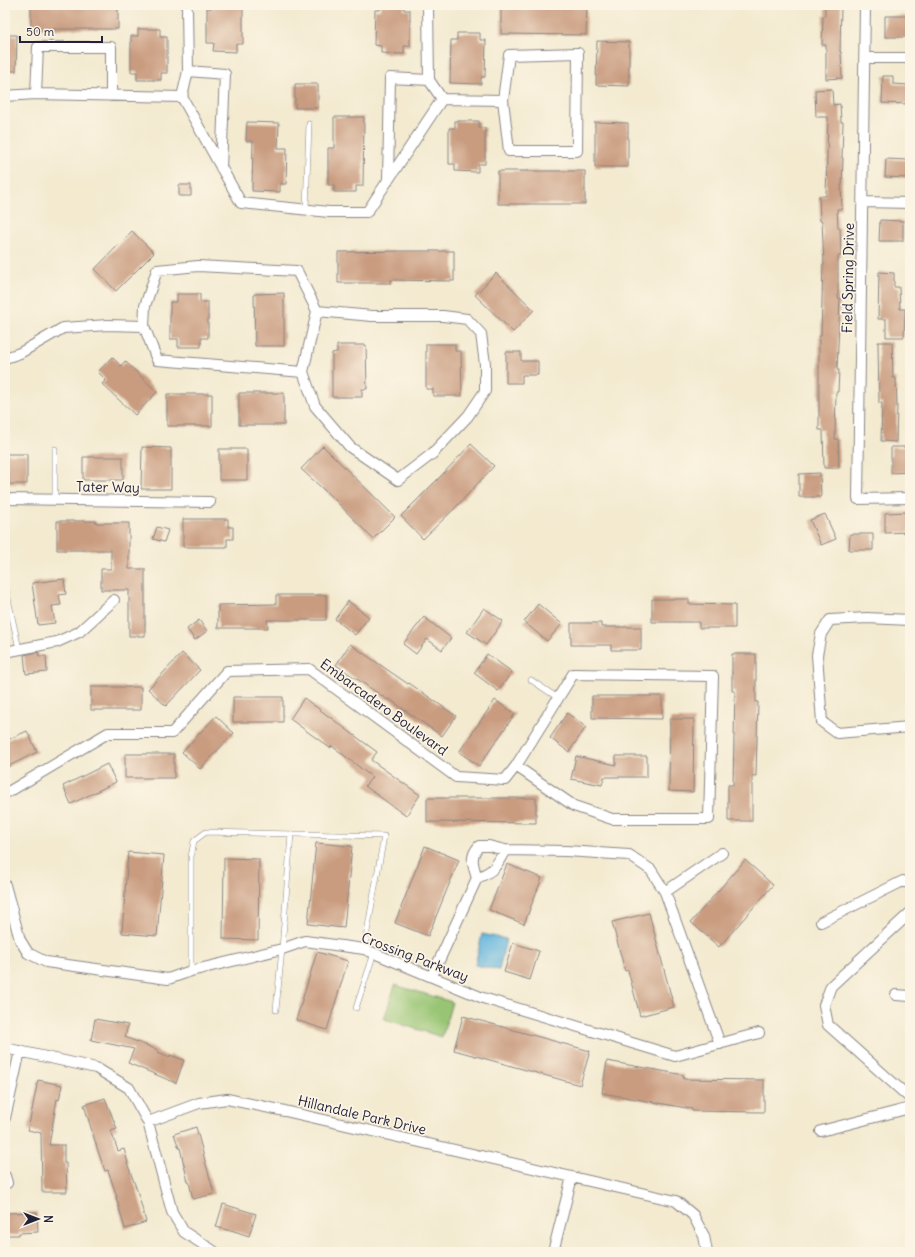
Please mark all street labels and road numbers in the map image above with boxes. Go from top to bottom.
street label: Field Spring Drive [838,223,858,333]
street label: Tater Way [76,477,140,497]
street label: Embarcadero Boulevard [317,655,451,759]
street label: Crossing Parkway [359,928,471,986]
street label: Hillandale Park Drive [296,1091,428,1139]

